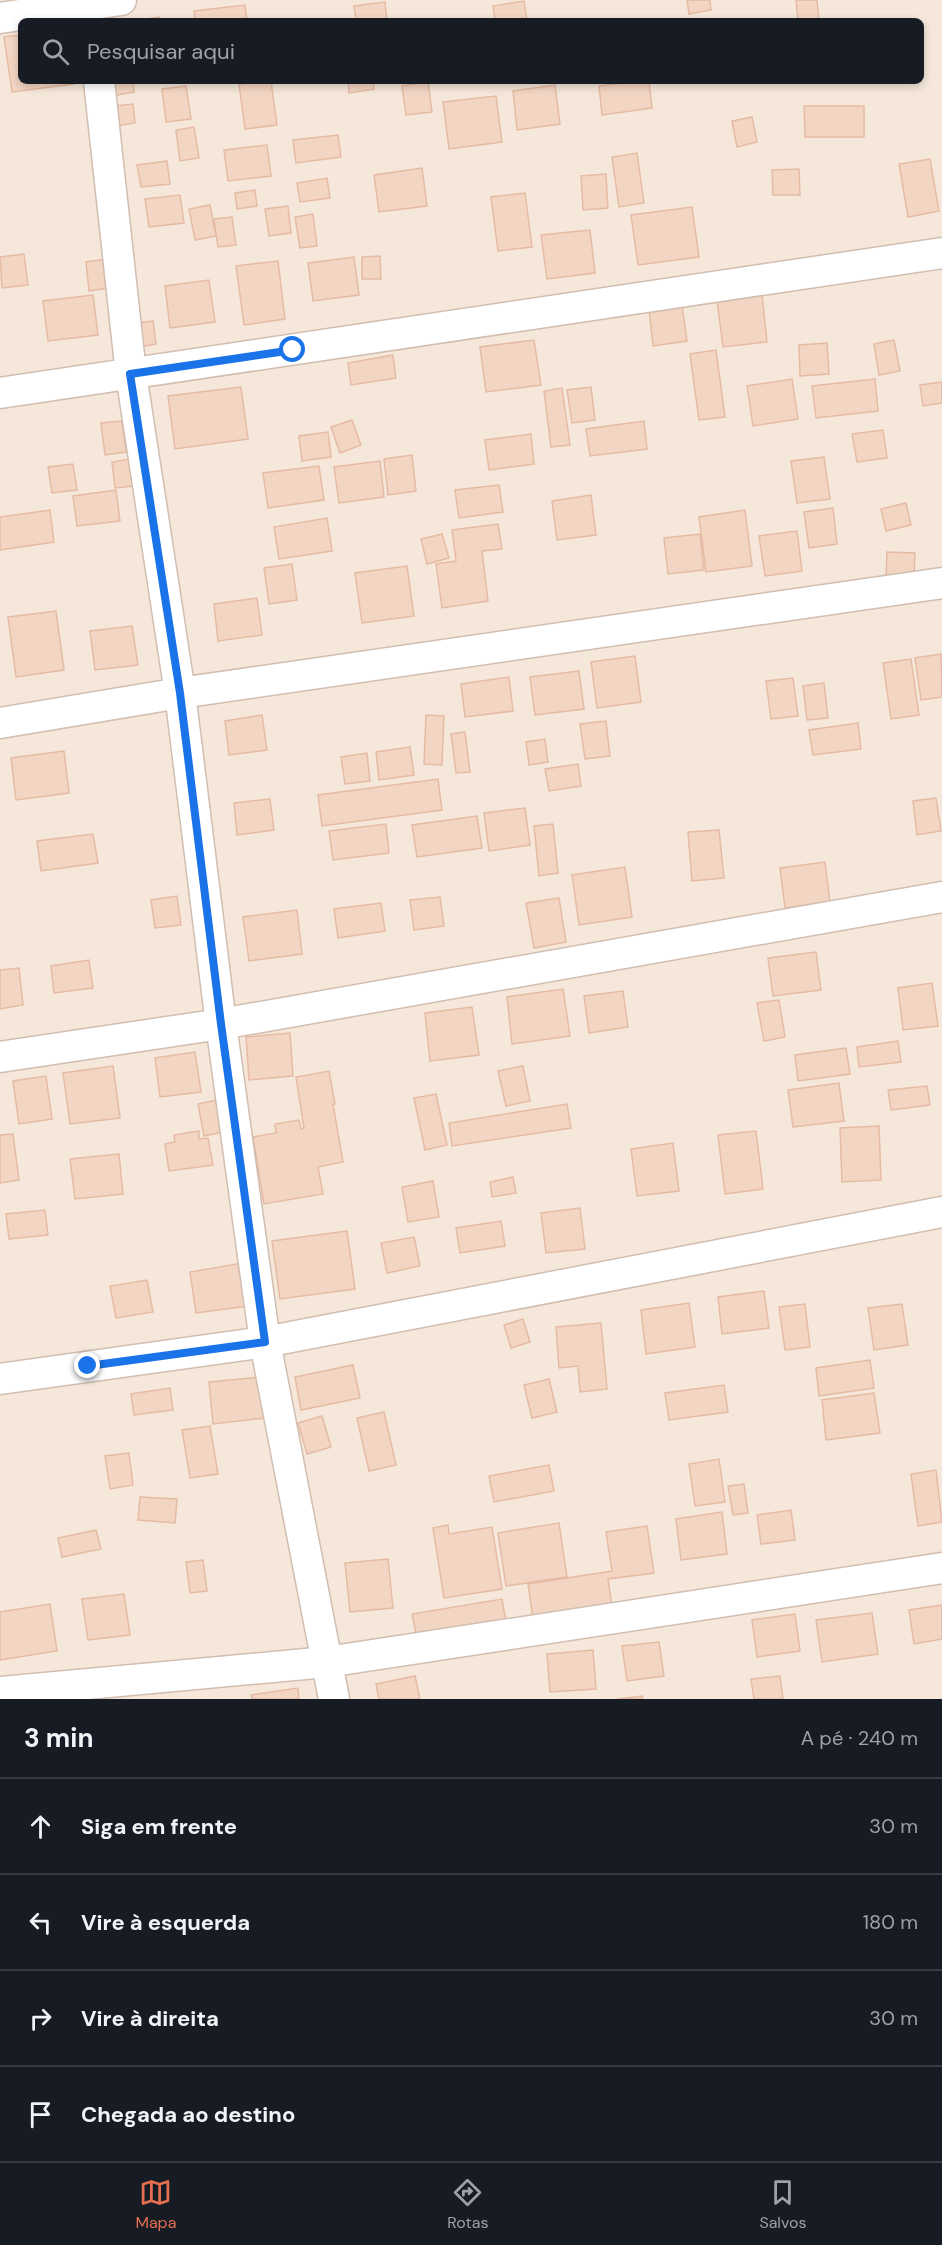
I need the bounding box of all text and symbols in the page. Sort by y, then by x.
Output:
search box [18,18,924,84]
icon: search [39,35,72,68]
text: Pesquisar aqui [87,37,235,66]
route start [279,336,305,362]
route end [74,1352,100,1378]
text: 3 min [24,1721,93,1755]
text: A pé · 240 m [801,1725,918,1751]
icon: ahead [24,1810,57,1843]
text: Siga em frente [81,1812,237,1841]
text: 30 m [869,1813,918,1839]
icon: left [24,1906,57,1939]
text: Vire à esquerda [81,1908,250,1937]
text: 180 m [863,1909,918,1935]
icon: right [24,2002,57,2035]
text: Vire à direita [81,2004,219,2033]
text: 30 m [869,2005,918,2031]
icon: arrive [24,2098,57,2131]
text: Chegada ao destino [81,2100,295,2129]
tab: Mapa [135,2176,176,2233]
tab: Rotas [447,2176,488,2233]
tab: Salvos [759,2176,807,2233]

